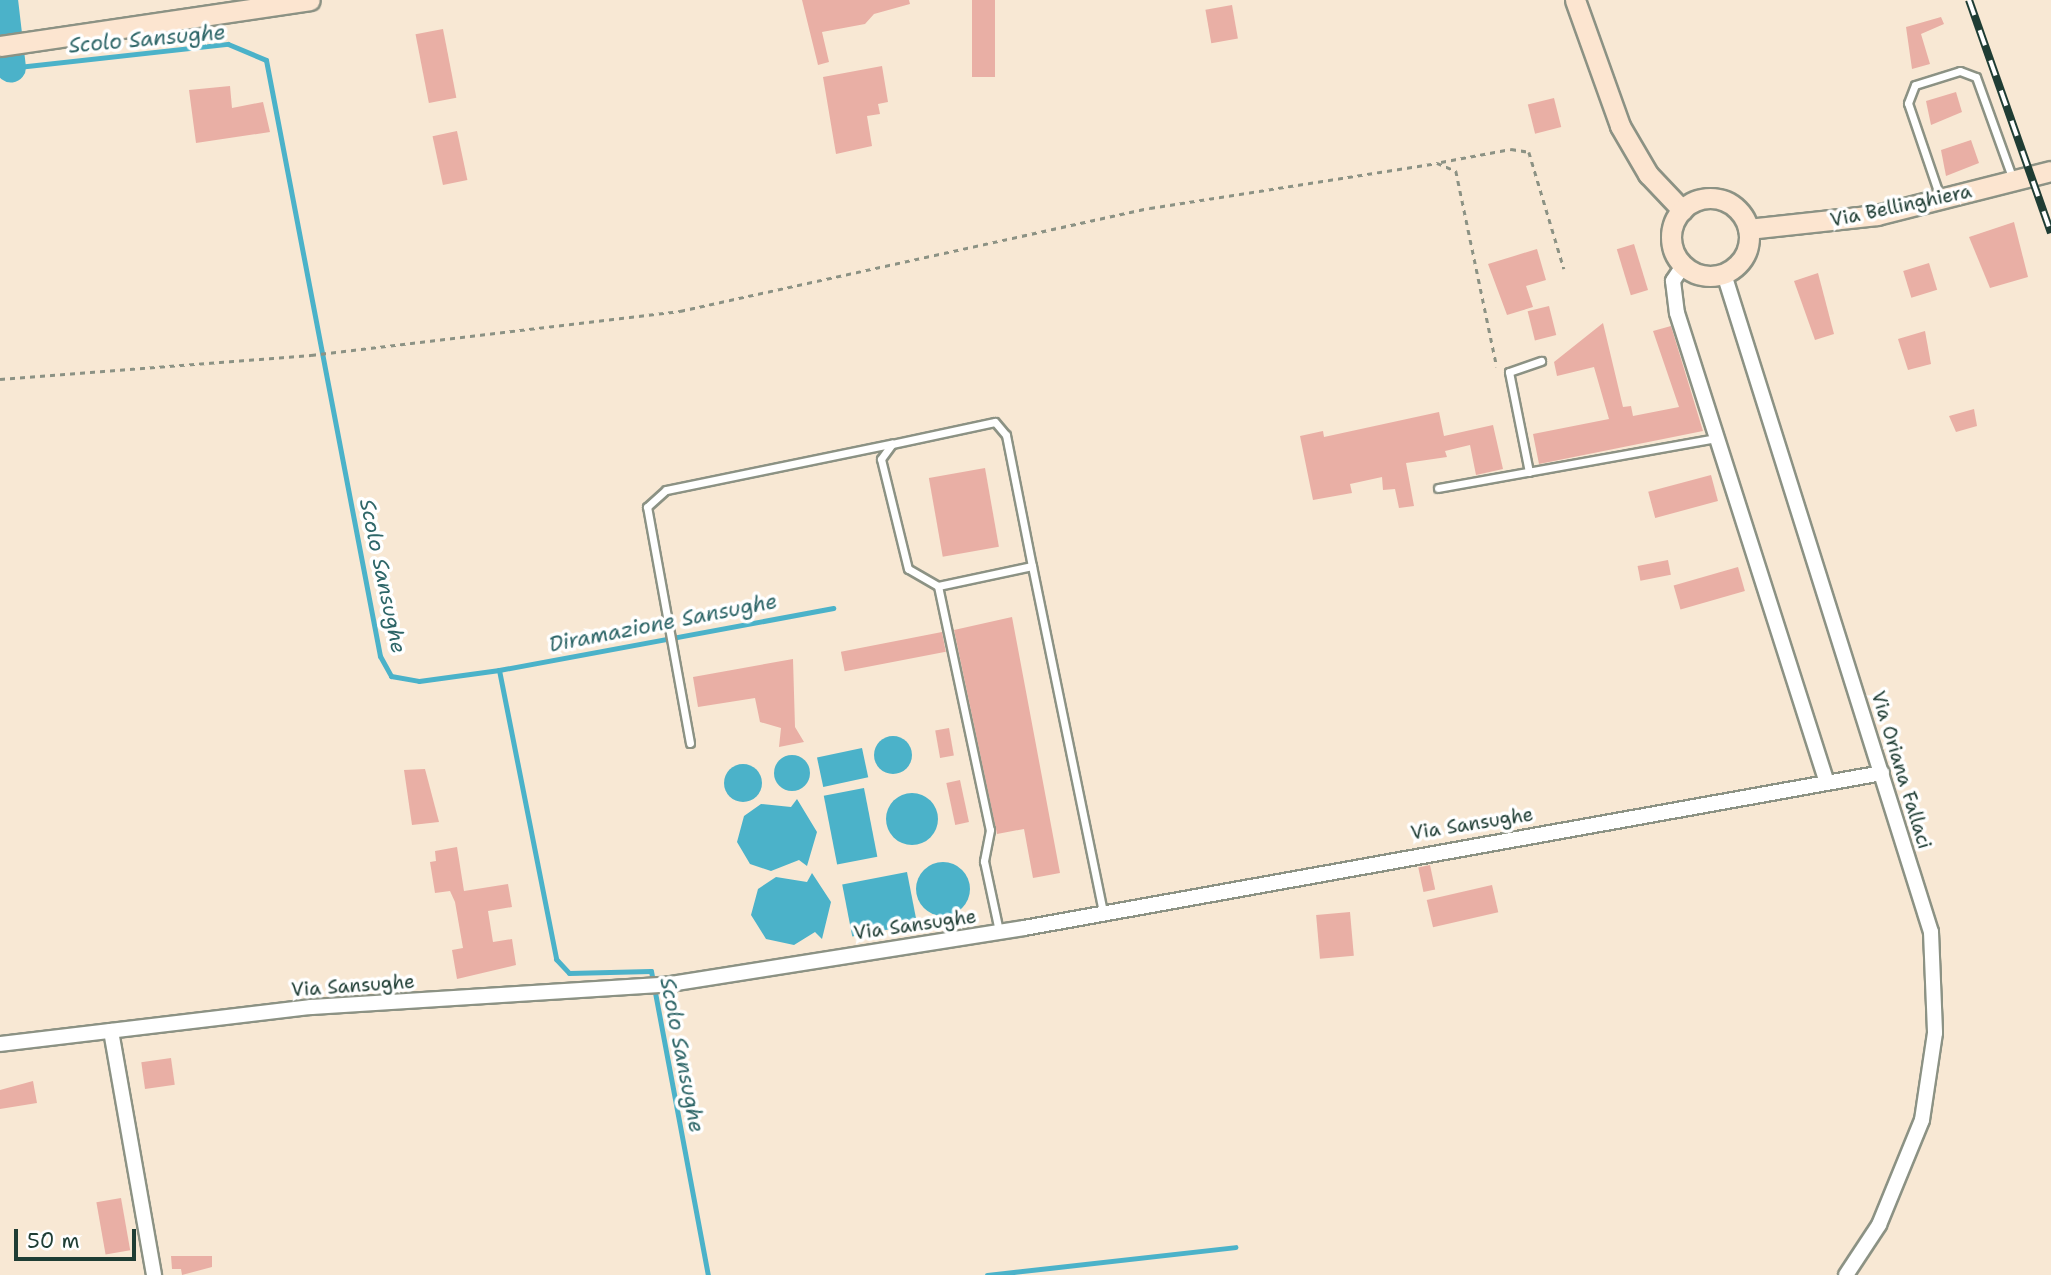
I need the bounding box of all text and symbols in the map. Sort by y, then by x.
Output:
water label: Scolo Sansughe [68,20,226,58]
street label: Via Bellinghiera [1828,180,1974,232]
water label: Scolo Sansughe [354,496,412,656]
water label: Diramazione Sansughe [547,589,779,657]
street label: Via Oriana Fallaci [1866,688,1936,852]
street label: Via Sansughe [1409,803,1535,845]
street label: Via Sansughe [852,905,978,945]
street label: Via Sansughe [290,970,416,1002]
water label: Scolo Sansughe [655,975,709,1135]
scale bar [18,1216,140,1260]
text: 50 m [27,1227,80,1255]

